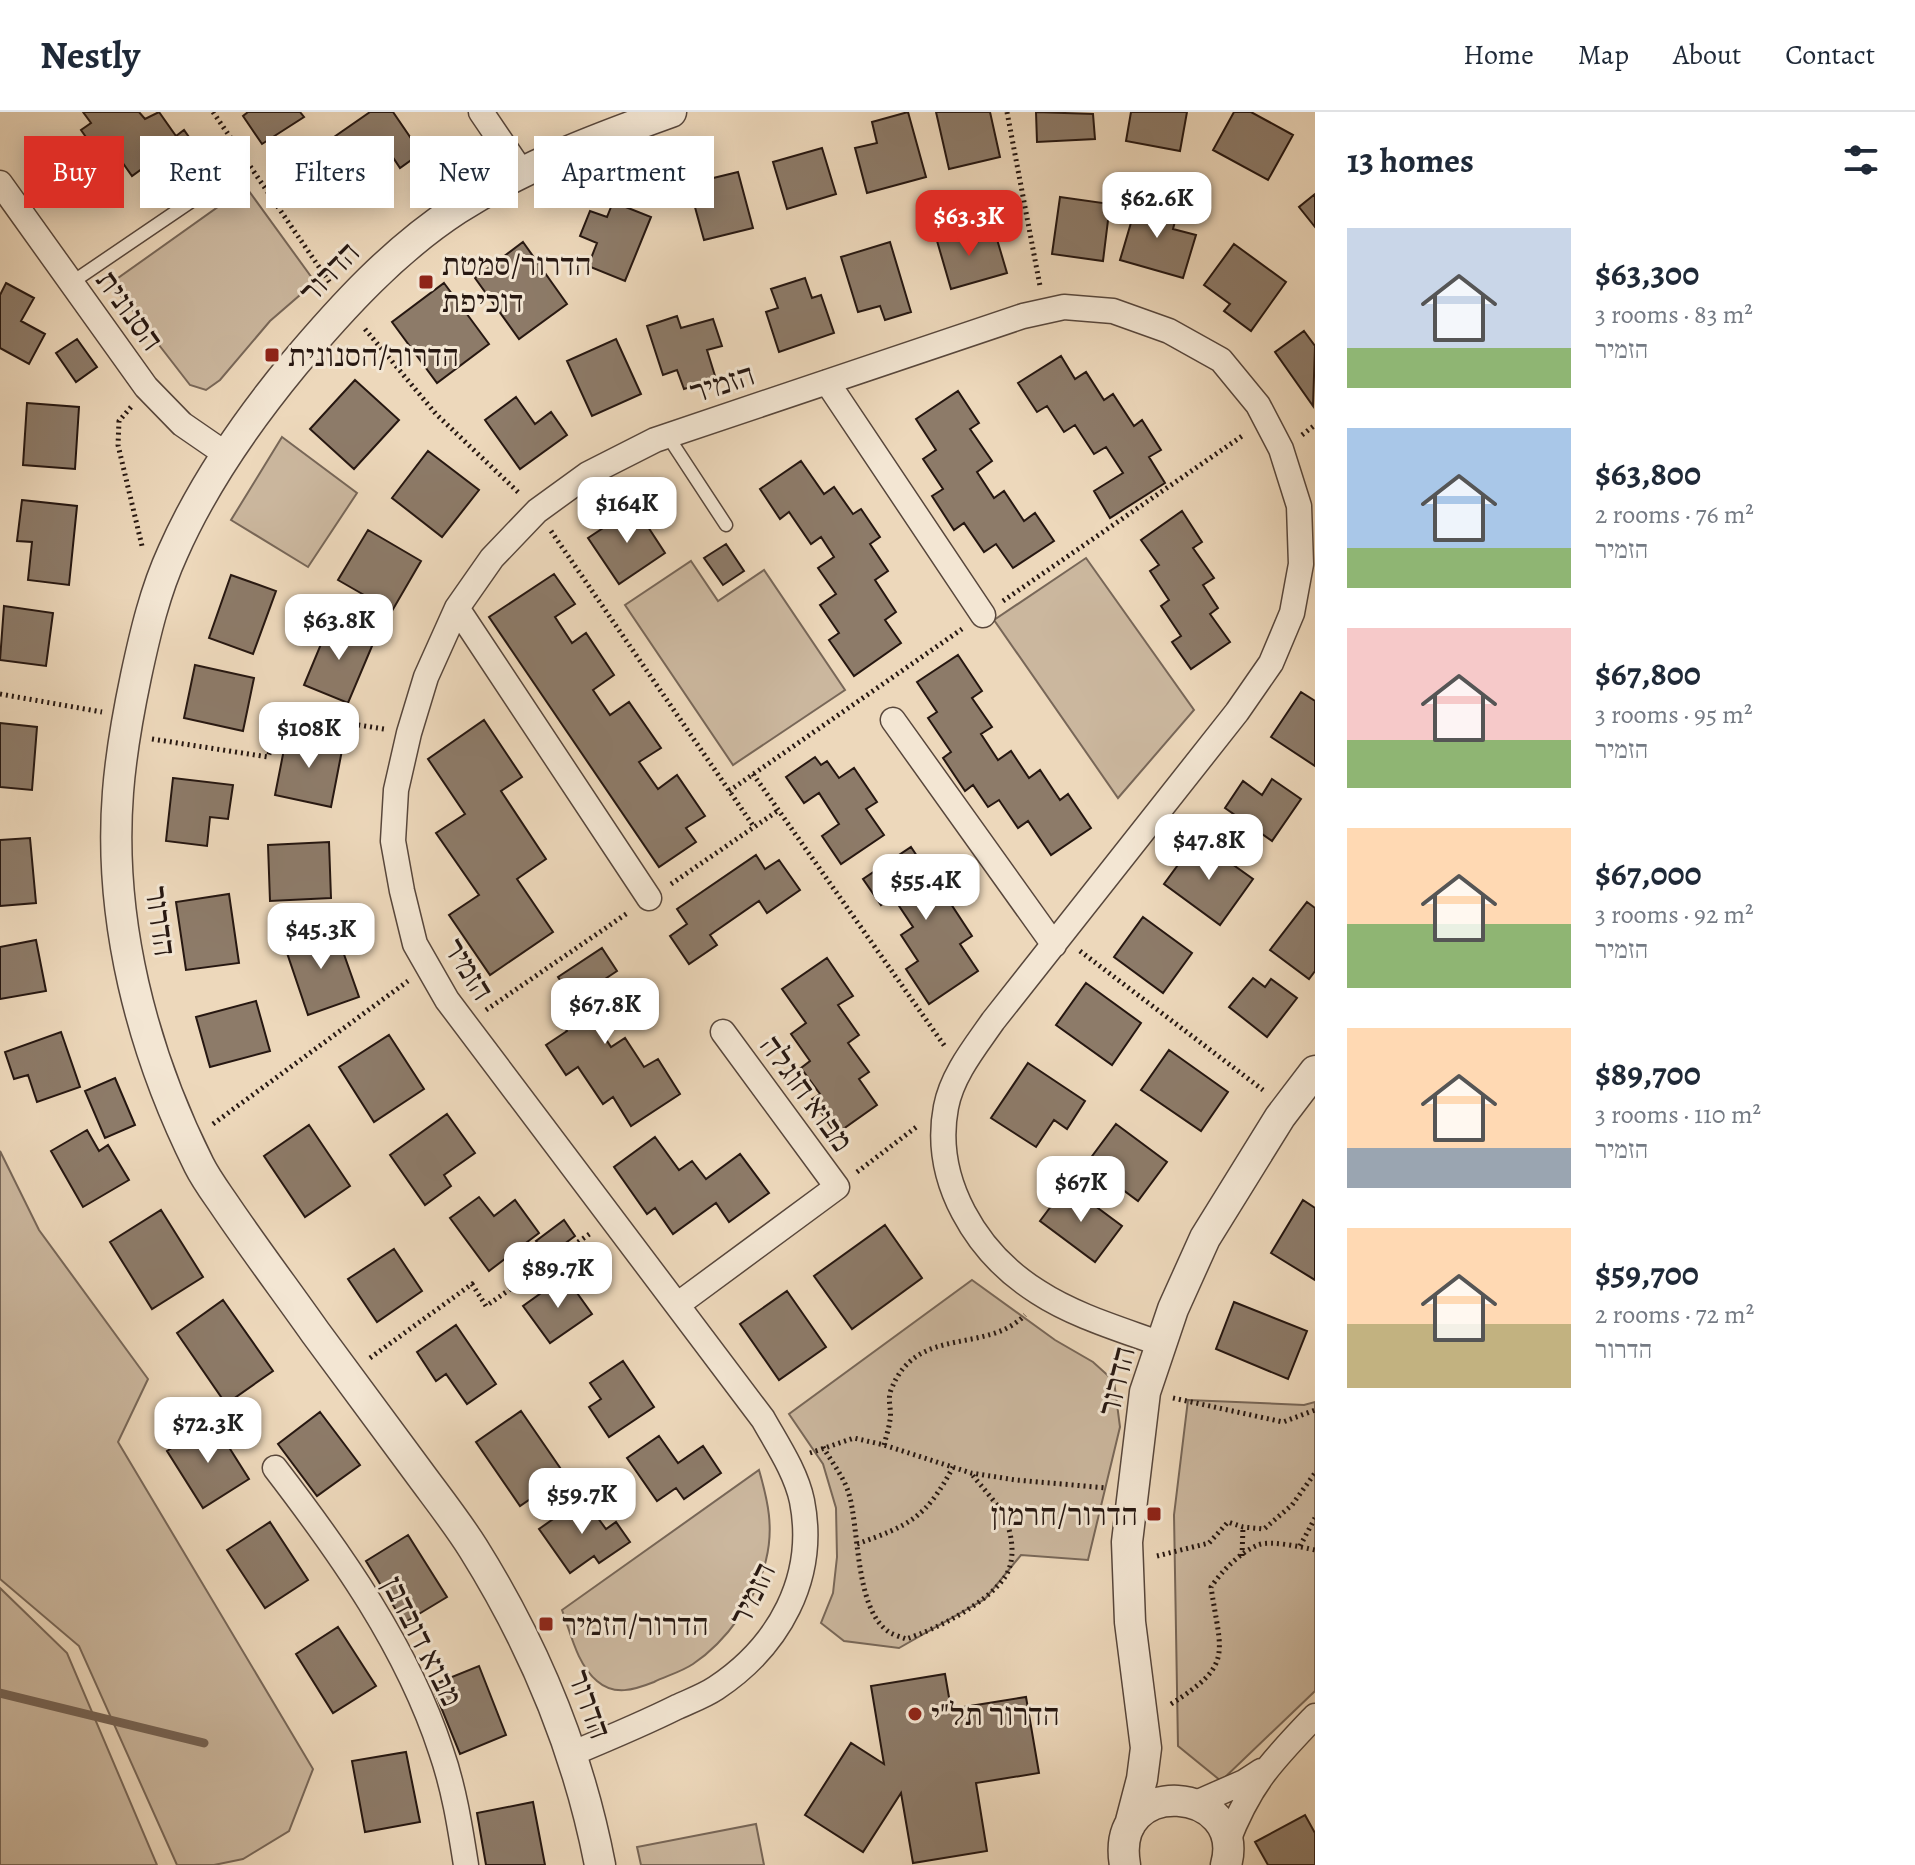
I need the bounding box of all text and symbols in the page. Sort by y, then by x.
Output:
text: Nestly [40,29,140,81]
text: Home [1463,36,1534,74]
text: Map [1578,36,1629,74]
text: About [1673,36,1741,74]
text: Contact [1785,36,1875,74]
chip: Buy [24,136,124,208]
chip: Rent [140,136,250,208]
chip: Filters [266,136,394,208]
chip: New [410,136,518,208]
chip: Apartment [534,136,714,208]
text: 13 homes [1347,137,1474,184]
icon: filters [1839,138,1883,182]
pin: $62.6K [1092,172,1222,240]
text: $62.6K [1120,180,1194,215]
pin: $63.3K [904,190,1034,258]
text: $63.3K [934,198,1004,233]
street label: הדרור [289,231,369,313]
place label: הדרור/סמטת דוכיפת [442,242,592,323]
text: $63,300 [1595,250,1699,297]
icon: home [1411,260,1507,356]
street label: הסנונית [86,261,174,359]
marker: הדרור/סמטת דוכיפת [417,273,435,291]
text: 3 rooms · 83 m² [1595,297,1753,332]
text: הזמיר [1595,332,1648,367]
place label: הדרור/הסנונית [288,333,459,377]
marker: הדרור/הסנונית [263,346,281,364]
street label: הזמיר [684,352,760,414]
text: $63,800 [1595,450,1701,497]
icon: home [1411,460,1507,556]
pin: $164K [571,477,683,545]
text: $164K [596,485,658,520]
text: 2 rooms · 76 m² [1595,497,1754,532]
text: הזמיר [1595,532,1648,567]
pin: $63.8K [274,594,404,662]
text: $63.8K [303,602,375,637]
text: $67,800 [1595,650,1701,697]
icon: home [1411,660,1507,756]
text: 3 rooms · 95 m² [1595,697,1752,732]
pin: $108K [253,702,365,770]
text: $108K [277,710,341,745]
text: הזמיר [1595,732,1648,767]
pin: $47.8K [1144,814,1274,882]
text: $47.8K [1173,822,1245,857]
text: $67,000 [1595,850,1702,897]
pin: $55.4K [861,854,991,922]
icon: home [1411,860,1507,956]
text: $55.4K [891,862,961,897]
street label: הדרור [134,883,188,959]
text: 3 rooms · 92 m² [1595,897,1754,932]
pin: $45.3K [256,903,386,971]
text: $45.3K [286,911,356,946]
street label: הזמיר [433,930,505,1008]
text: הזמיר [1595,932,1648,967]
pin: $67.8K [540,978,670,1046]
text: $67.8K [569,986,641,1021]
street label: מבוא חוגלה [750,1026,864,1160]
text: $89,700 [1595,1050,1701,1097]
icon: home [1411,1060,1507,1156]
text: 3 rooms · 110 m² [1595,1097,1761,1132]
text: הזמיר [1595,1132,1648,1167]
pin: $67K [1034,1156,1128,1224]
text: $67K [1055,1164,1107,1199]
pin: $89.7K [493,1242,623,1310]
text: $89.7K [522,1250,594,1285]
text: $59,700 [1595,1250,1699,1297]
icon: home [1411,1260,1507,1356]
text: 2 rooms · 72 m² [1595,1297,1754,1332]
text: הדרור [1595,1332,1652,1367]
street label: הדרור [1086,1341,1146,1421]
pin: $72.3K [143,1397,273,1465]
text: $72.3K [172,1405,244,1440]
pin: $59.7K [517,1468,647,1536]
text: $59.7K [547,1476,617,1511]
place label: הדרור/חרמון [991,1492,1138,1536]
marker: הדרור/חרמון [1145,1505,1163,1523]
street label: הזמיר [718,1555,786,1633]
street label: מבוא דובדבן [371,1568,475,1714]
place label: הדרור/הזמיר [562,1602,709,1646]
marker: הדרור/הזמיר [537,1615,555,1633]
street label: הדרור [557,1663,623,1745]
place label: הדרור תל"י [931,1692,1060,1736]
marker: הדרור תל"י [906,1705,924,1723]

